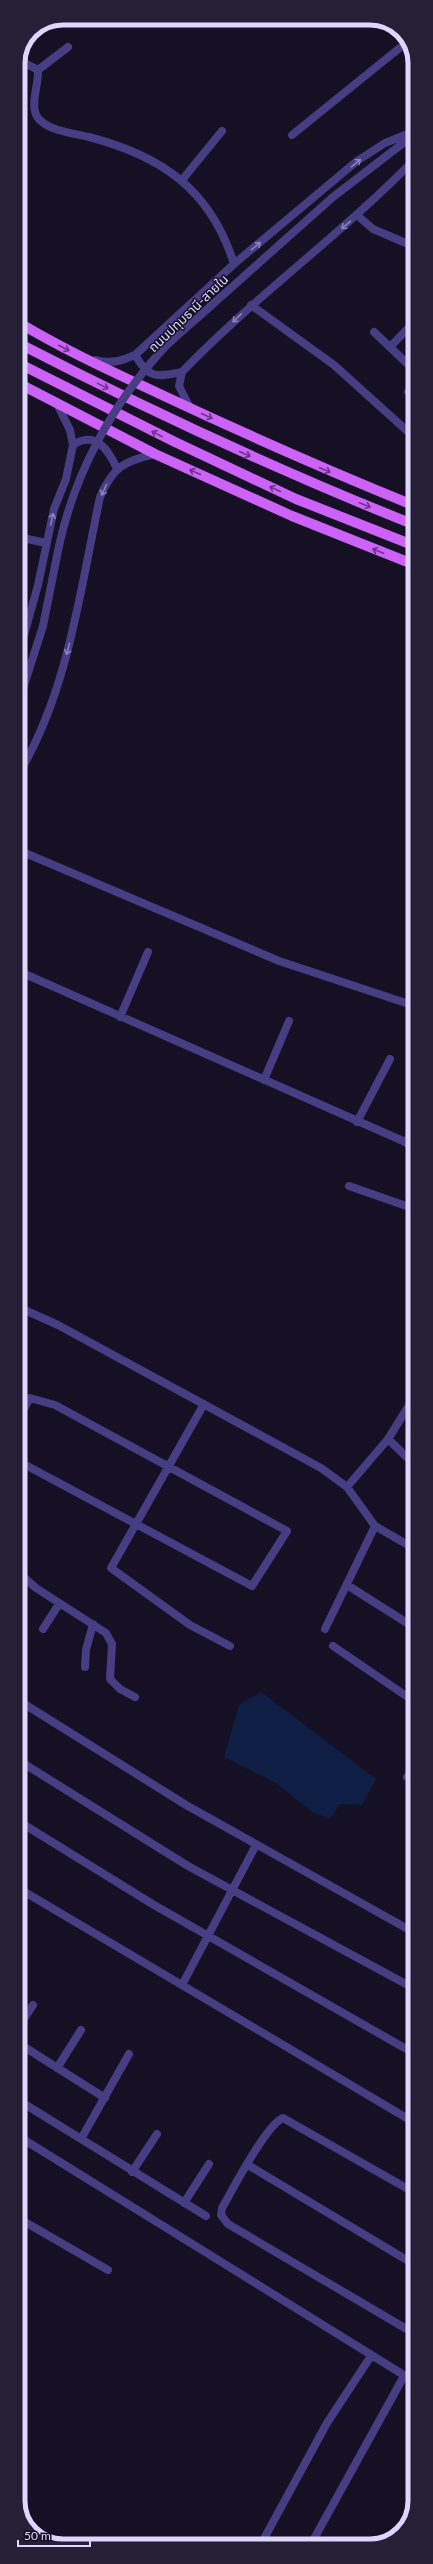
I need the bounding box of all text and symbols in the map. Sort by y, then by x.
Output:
one-way arrow [350,158,361,167]
one-way arrow [341,220,352,229]
one-way arrow [251,242,262,251]
street label: ถนนปทุมธานี-สายใน [145,271,231,355]
one-way arrow [232,313,242,323]
one-way arrow [58,345,70,352]
one-way arrow [96,383,108,390]
one-way arrow [201,413,213,420]
one-way arrow [152,430,164,437]
one-way arrow [239,451,251,458]
one-way arrow [319,467,331,474]
one-way arrow [189,468,201,475]
one-way arrow [99,484,107,496]
one-way arrow [269,485,281,492]
one-way arrow [358,502,370,510]
one-way arrow [48,513,56,526]
one-way arrow [373,546,385,554]
one-way arrow [64,642,71,655]
scale bar [18,2522,90,2548]
text: 50 m [24,2528,51,2543]

